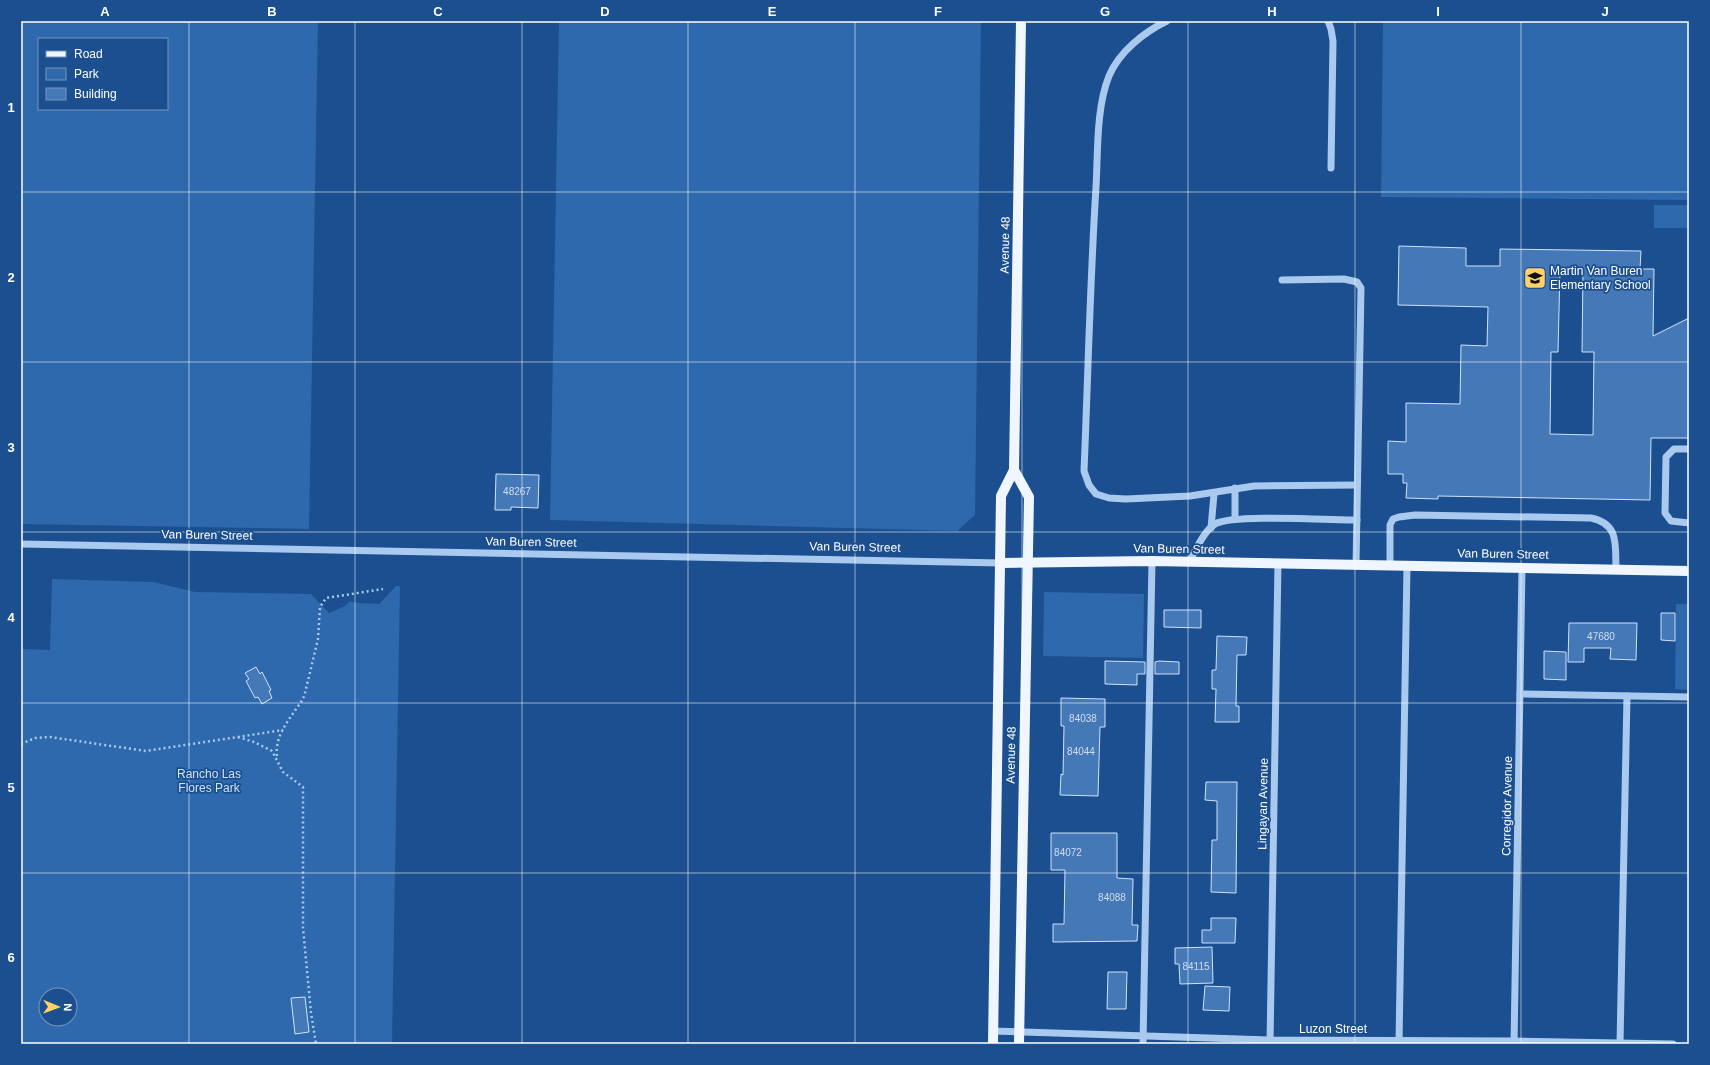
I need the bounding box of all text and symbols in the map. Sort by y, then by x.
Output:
text: A [100,4,110,19]
text: B [267,4,277,19]
text: C [433,4,443,19]
text: D [600,4,610,19]
text: E [768,4,777,19]
text: F [934,4,942,19]
text: G [1100,4,1110,19]
text: H [1267,4,1277,19]
text: I [1436,4,1440,19]
text: J [1601,4,1609,19]
legend [38,38,168,110]
text: Road [74,47,103,61]
text: Park [74,67,100,81]
text: Building [74,87,117,101]
text: 1 [7,100,15,115]
street label: Avenue 48 [998,216,1013,274]
place label: Martin Van Buren Elementary School [1550,264,1651,292]
school or university icon: Martin Van Buren Elementary School [1522,265,1548,291]
text: 2 [7,270,15,285]
text: 3 [7,440,15,455]
house number: 48267 [503,486,531,497]
street label: Van Buren Street [161,527,253,543]
street label: Van Buren Street [485,534,577,550]
street label: Van Buren Street [809,539,901,555]
street label: Van Buren Street [1133,541,1225,557]
street label: Van Buren Street [1457,546,1549,562]
text: 4 [7,610,15,625]
house number: 47680 [1587,631,1615,642]
house number: 84038 [1069,713,1097,724]
street label: Avenue 48 [1004,726,1019,784]
house number: 84044 [1067,746,1095,757]
street label: Corregidor Avenue [1499,756,1515,856]
street label: Lingayan Avenue [1255,758,1271,850]
park label: Rancho Las Flores Park [177,767,241,795]
text: 5 [7,780,15,795]
house number: 84072 [1054,847,1082,858]
house number: 84088 [1098,892,1126,903]
text: 6 [7,950,15,965]
house number: 84115 [1182,961,1210,972]
north arrow [38,987,78,1027]
text: N [62,1003,74,1011]
street label: Luzon Street [1299,1022,1368,1036]

